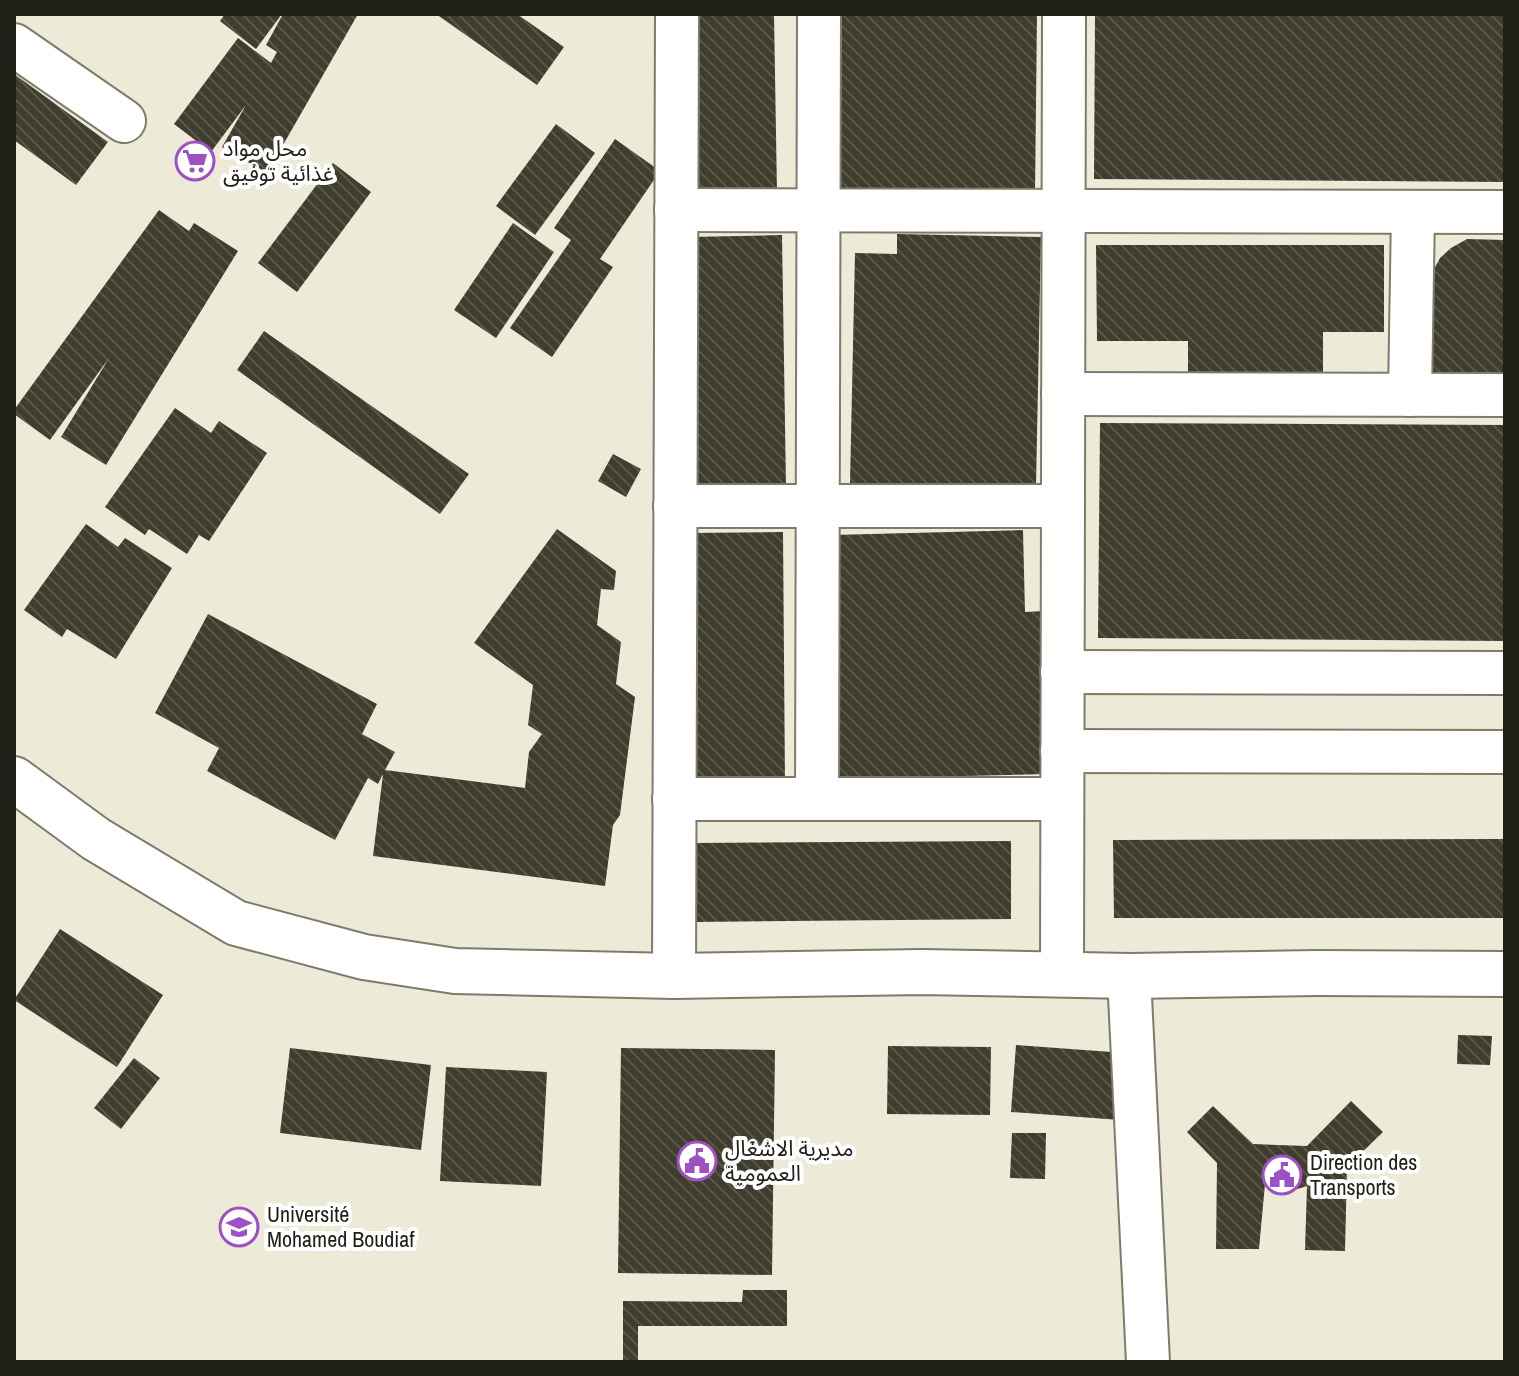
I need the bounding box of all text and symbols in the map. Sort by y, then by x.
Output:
place label: محل مواد غذائية توفيق [223,133,334,188]
supermarket icon: محل مواد غذائية توفيق [174,140,216,182]
place label: مديرية الاشغال العمومية [725,1133,854,1188]
public building icon: مديرية الاشغال العمومية [676,1140,718,1182]
place label: Direction des Transports [1310,1147,1417,1202]
public building icon: Direction des Transports [1261,1154,1303,1196]
place label: Université Mohamed Boudiaf [267,1199,415,1254]
school or university icon: Université Mohamed Boudiaf [218,1206,260,1248]

